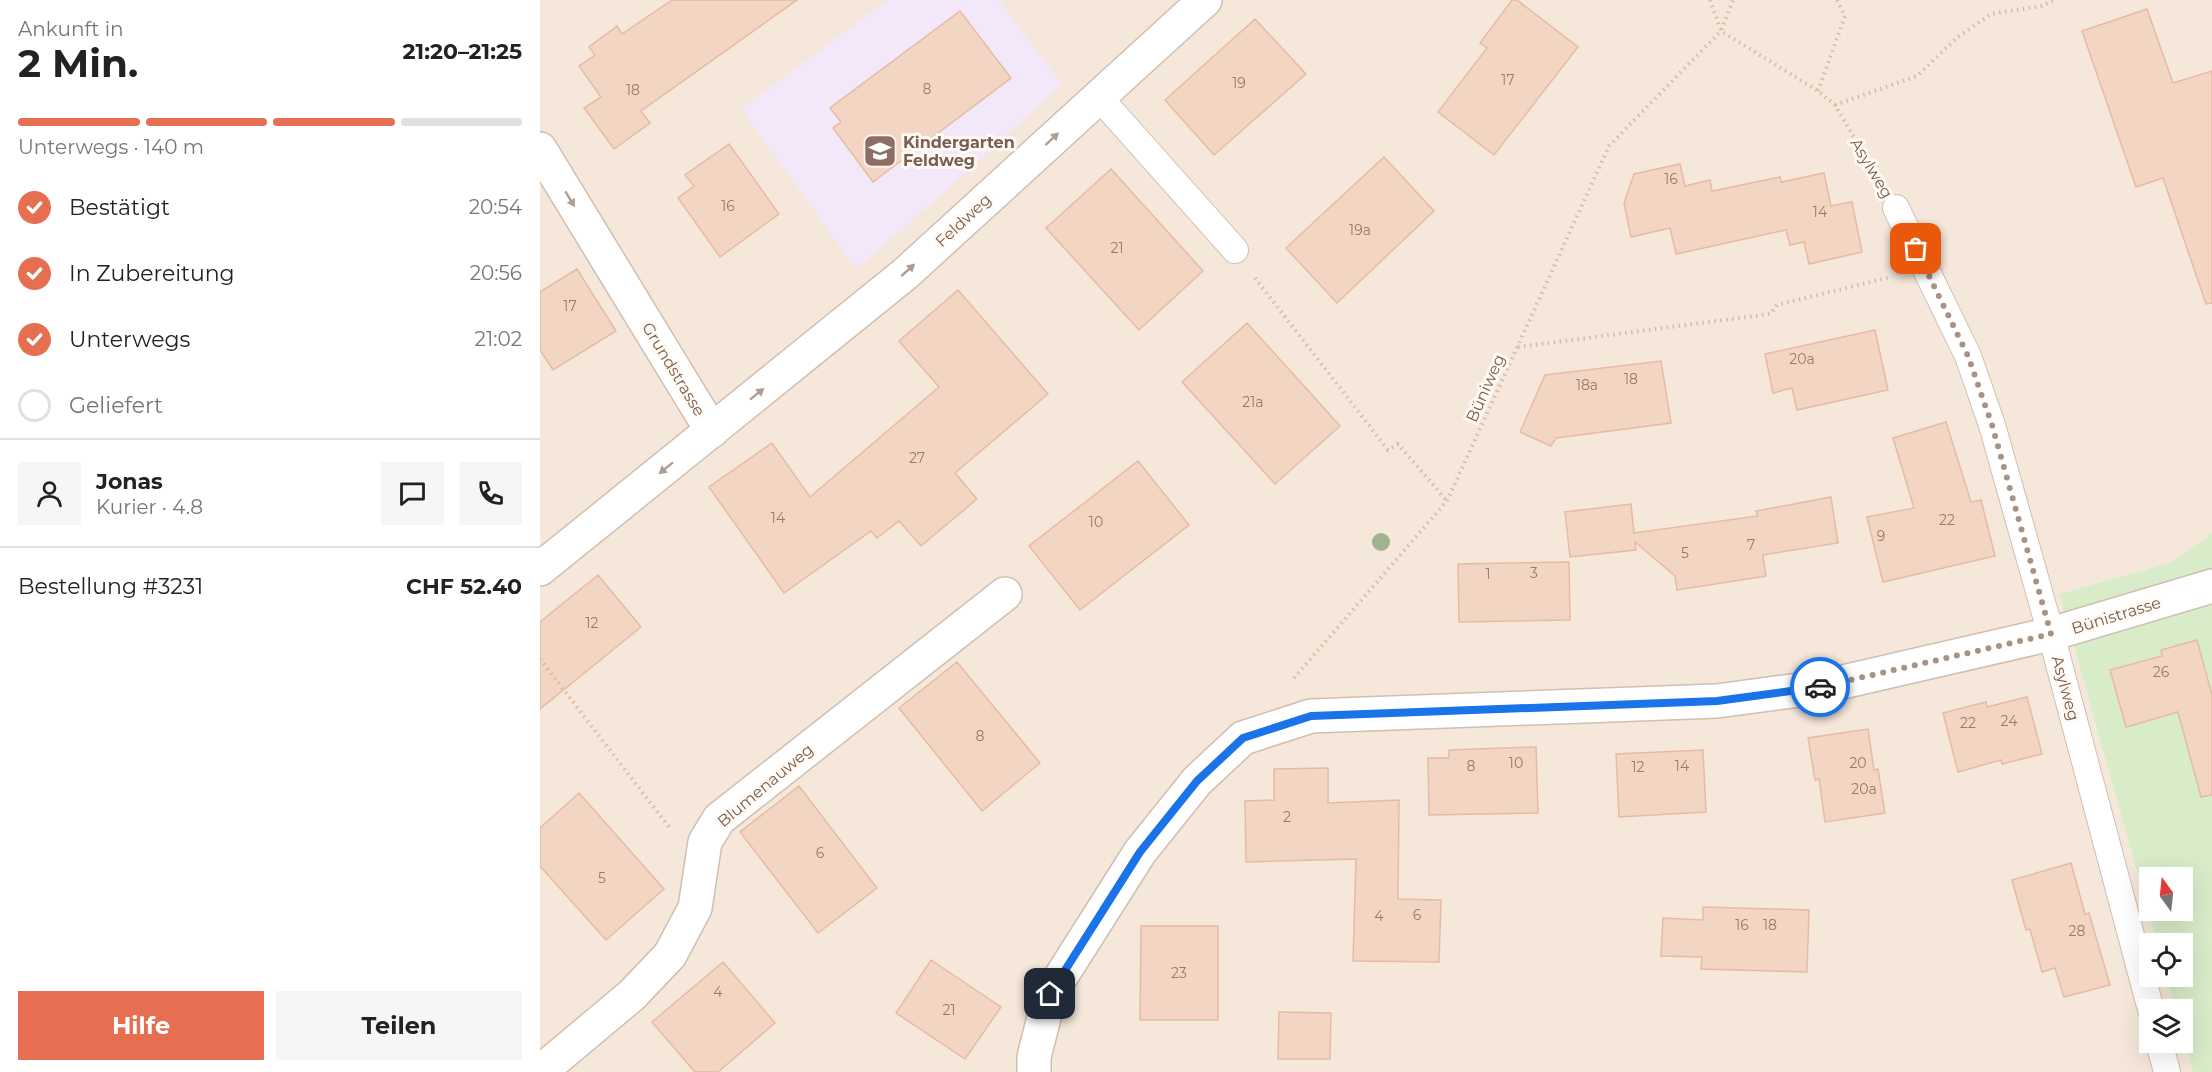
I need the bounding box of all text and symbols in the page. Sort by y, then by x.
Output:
text: Ankunft in [18,17,124,41]
text: 21:20–21:25 [403,38,522,65]
text: 2 Min. [18,39,138,87]
house number: 17 [1501,71,1515,89]
house number: 19 [1232,74,1246,92]
house number: 8 [923,80,932,98]
house number: 18 [626,81,640,99]
school or university icon: Kindergarten Feldweg [862,133,898,169]
place label: Kindergarten Feldweg [903,133,1015,170]
one-way arrow [1044,133,1059,146]
text: Unterwegs · 140 m [18,135,204,159]
street label: Asylweg [1846,135,1897,202]
house number: 16 [1664,170,1678,188]
street label: Feldweg [932,190,995,251]
icon: check [18,191,51,224]
one-way arrow [565,191,576,207]
text: Bestätigt [69,194,170,221]
text: 20:54 [469,195,522,219]
house number: 16 [721,197,735,215]
house number: 14 [1813,203,1828,221]
house number: 19a [1349,221,1371,239]
pin [1890,223,1941,274]
icon: bag [1899,232,1932,265]
house number: 21 [1110,239,1124,257]
icon: check [18,257,51,290]
text: In Zubereitung [69,260,235,287]
text: 20:56 [470,261,522,285]
one-way arrow [900,264,915,277]
house number: 17 [563,297,577,315]
street label: Grundstrasse [638,319,709,420]
icon: check [18,323,51,356]
text: Unterwegs [69,326,190,353]
text: 21:02 [475,327,522,351]
house number: 20a [1789,350,1815,368]
street label: Büniweg [1462,351,1509,425]
house number: 18 [1624,370,1638,388]
house number: 18a [1576,376,1598,394]
one-way arrow [749,388,764,401]
text: Geliefert [69,392,163,419]
house number: 21a [1242,393,1264,411]
house number: 27 [909,449,925,467]
one-way arrow [659,461,674,473]
button: person [18,462,81,525]
button: chat [381,462,444,525]
button: phone [459,462,522,525]
text: Jonas [96,468,163,495]
text: Kurier · 4.8 [96,495,203,519]
house number: 14 [771,509,786,527]
house number: 22 [1939,511,1955,529]
house number: 10 [1089,513,1103,531]
house number: 9 [1877,527,1885,545]
house number: 7 [1747,536,1755,554]
house number: 5 [1681,544,1689,562]
house number: 3 [1530,564,1538,582]
house number: 1 [1485,565,1491,583]
text: Bestellung #3231 [18,573,203,600]
text: CHF 52.40 [406,573,522,600]
street label: Bünistrasse [2069,593,2163,638]
house number: 12 [585,614,599,632]
street label: Asylweg [2048,653,2083,723]
courier [1790,657,1850,717]
house number: 26 [2153,663,2170,681]
icon: car [1804,671,1837,704]
house number: 24 [2001,712,2018,730]
house number: 22 [1960,714,1976,732]
house number: 8 [976,727,985,745]
street label: Blumenauweg [714,740,817,831]
house number: 10 [1509,754,1523,772]
house number: 20 [1849,754,1867,772]
house number: 8 [1467,757,1476,775]
house number: 14 [1675,757,1690,775]
house number: 12 [1631,758,1645,776]
house number: 20a [1851,780,1877,798]
house number: 2 [1283,808,1291,826]
house number: 6 [816,844,825,862]
north arrow [2139,867,2193,921]
map controls [2139,867,2193,1053]
house number: 5 [598,869,606,887]
house number: 6 [1413,906,1422,924]
house number: 4 [1374,907,1384,925]
house number: 16 [1735,916,1749,934]
house number: 18 [1763,916,1777,934]
house number: 28 [2069,922,2086,940]
button: locate [2139,933,2193,987]
house number: 23 [1171,964,1187,982]
pin [1024,968,1075,1019]
icon: home [1033,977,1066,1010]
house number: 4 [713,983,723,1001]
button: Hilfe [18,991,264,1060]
button: Teilen [276,991,522,1060]
button: layers [2139,999,2193,1053]
house number: 21 [942,1001,956,1019]

